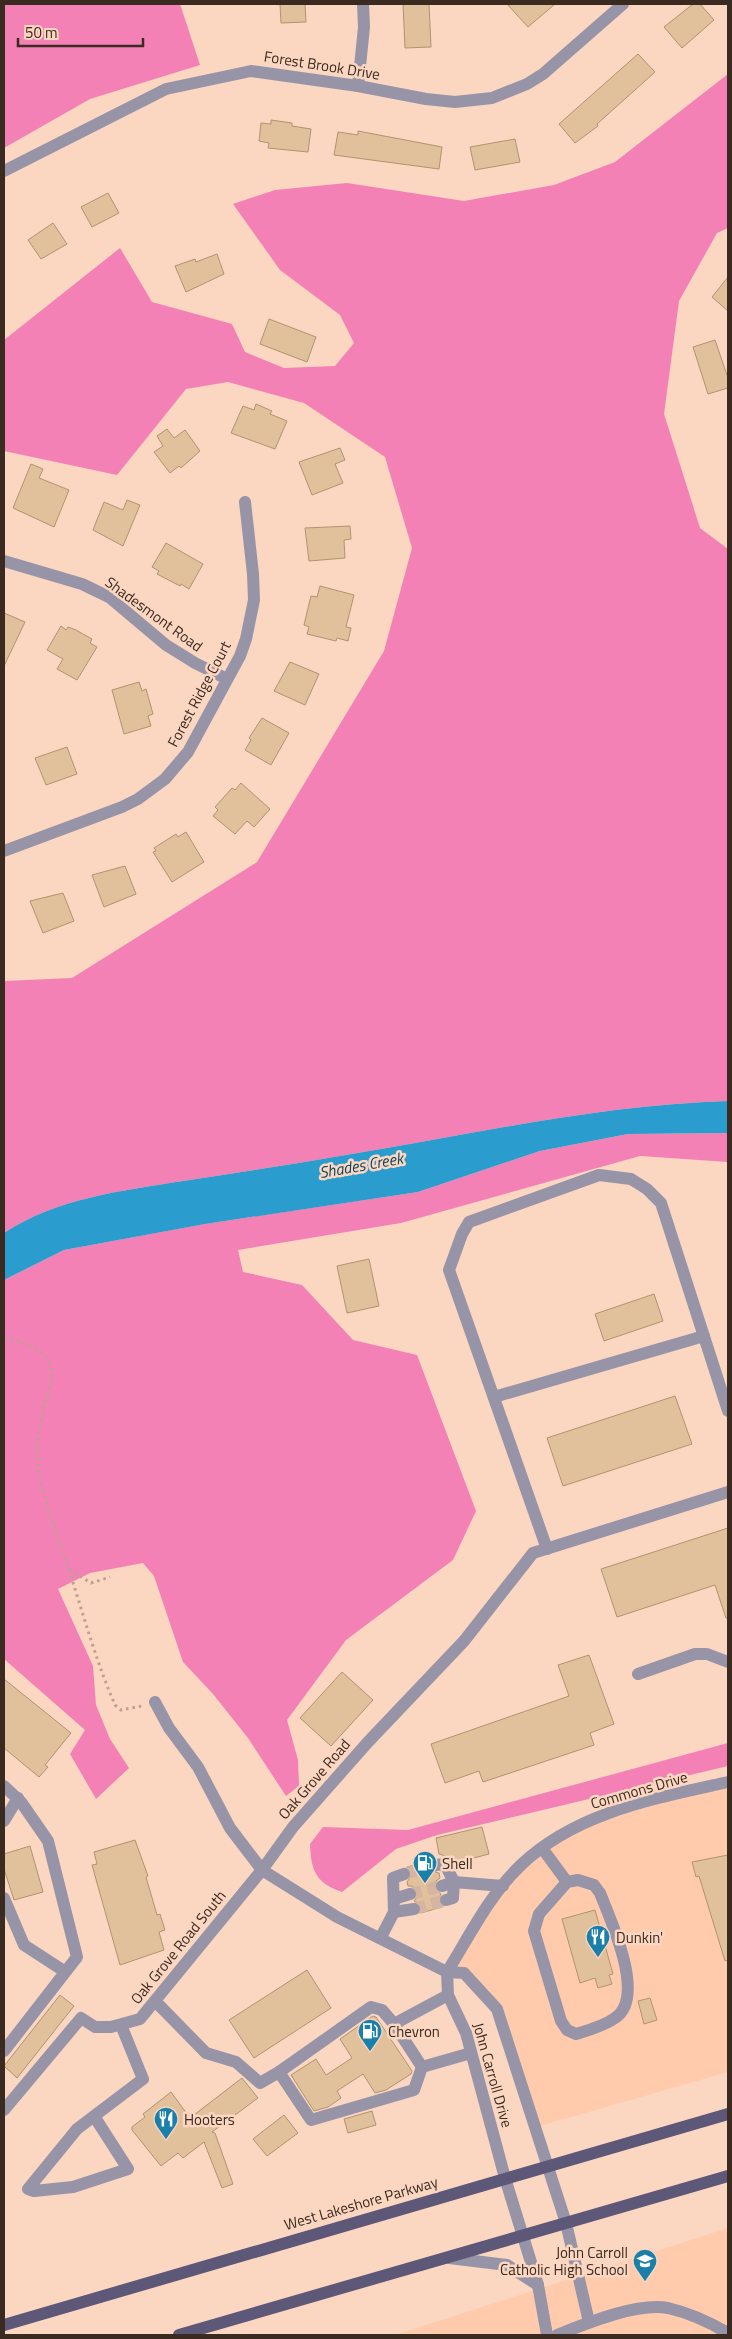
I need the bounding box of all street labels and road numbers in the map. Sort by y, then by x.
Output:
street label: Forest Brook Drive [262,44,382,86]
street label: Shadesmont Road [100,571,208,657]
street label: Forest Ridge Court [161,636,237,751]
street label: Oak Grove Road [272,1734,356,1824]
street label: Commons Drive [588,1765,690,1815]
street label: Oak Grove Road South [125,1885,231,2009]
street label: John Carroll Drive [467,2020,519,2130]
street label: West Lakeshore Parkway [281,2170,441,2236]

